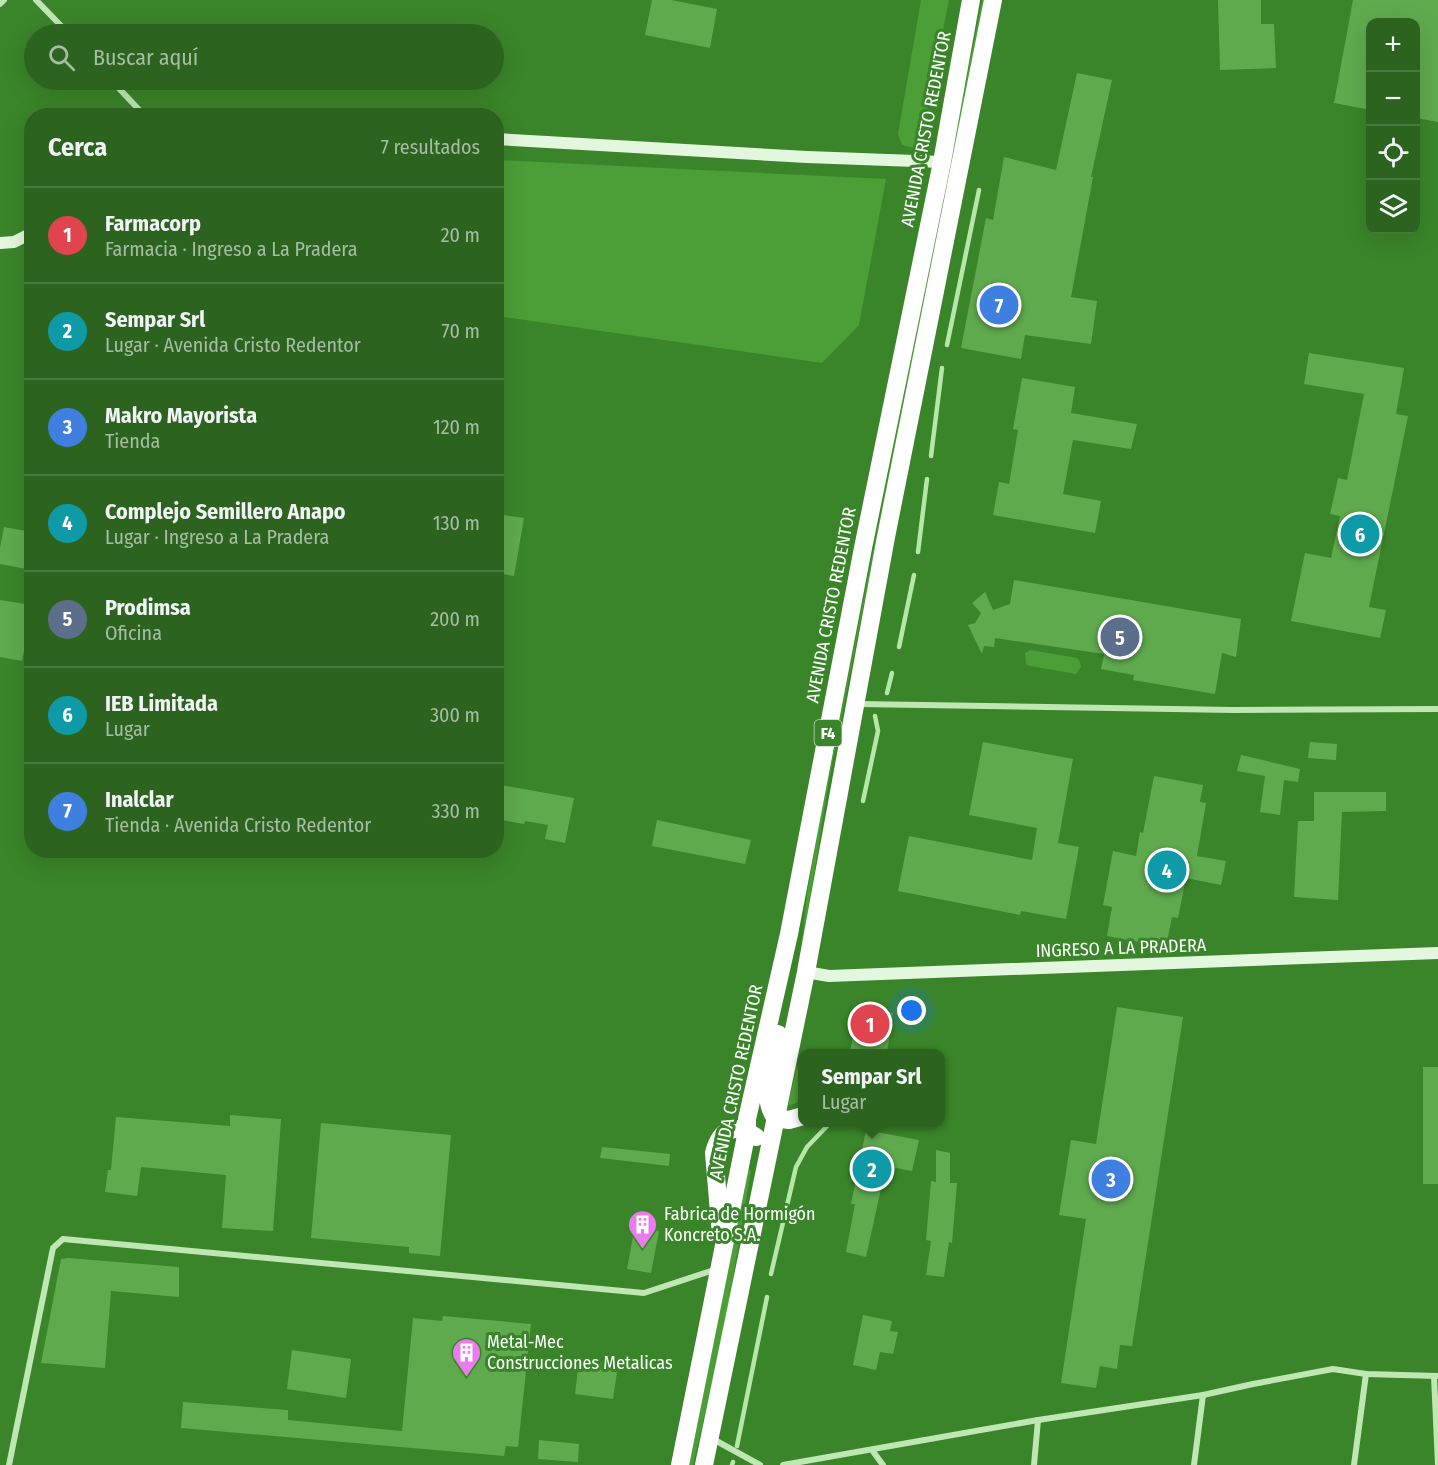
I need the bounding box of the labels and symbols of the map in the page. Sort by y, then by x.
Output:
street label: AVENIDA CRISTO REDENTOR [896,29,956,229]
pin: 7 [980,282,1018,328]
street label: AVENIDA CRISTO REDENTOR [801,505,861,705]
pin: 6 [1340,512,1380,556]
pin: 5 [1100,614,1140,660]
road number: F4 [814,720,842,746]
pin: 4 [1148,848,1186,892]
street label: INGRESO A LA PRADERA [1035,934,1207,962]
street label: AVENIDA CRISTO REDENTOR [705,982,767,1182]
your location [897,996,926,1025]
pin: 1 [850,1002,890,1046]
pin: 2 [852,1146,892,1192]
pin: 3 [1092,1156,1130,1202]
place label: Fabrica de Hormigón Koncreto S.A. [664,1203,816,1246]
building icon: Fabrica de Hormigón Koncreto S.A. [627,1208,659,1250]
place label: Metal-Mec Construcciones Metalicas [487,1331,673,1374]
building icon: Metal-Mec Construcciones Metalicas [450,1336,482,1378]

